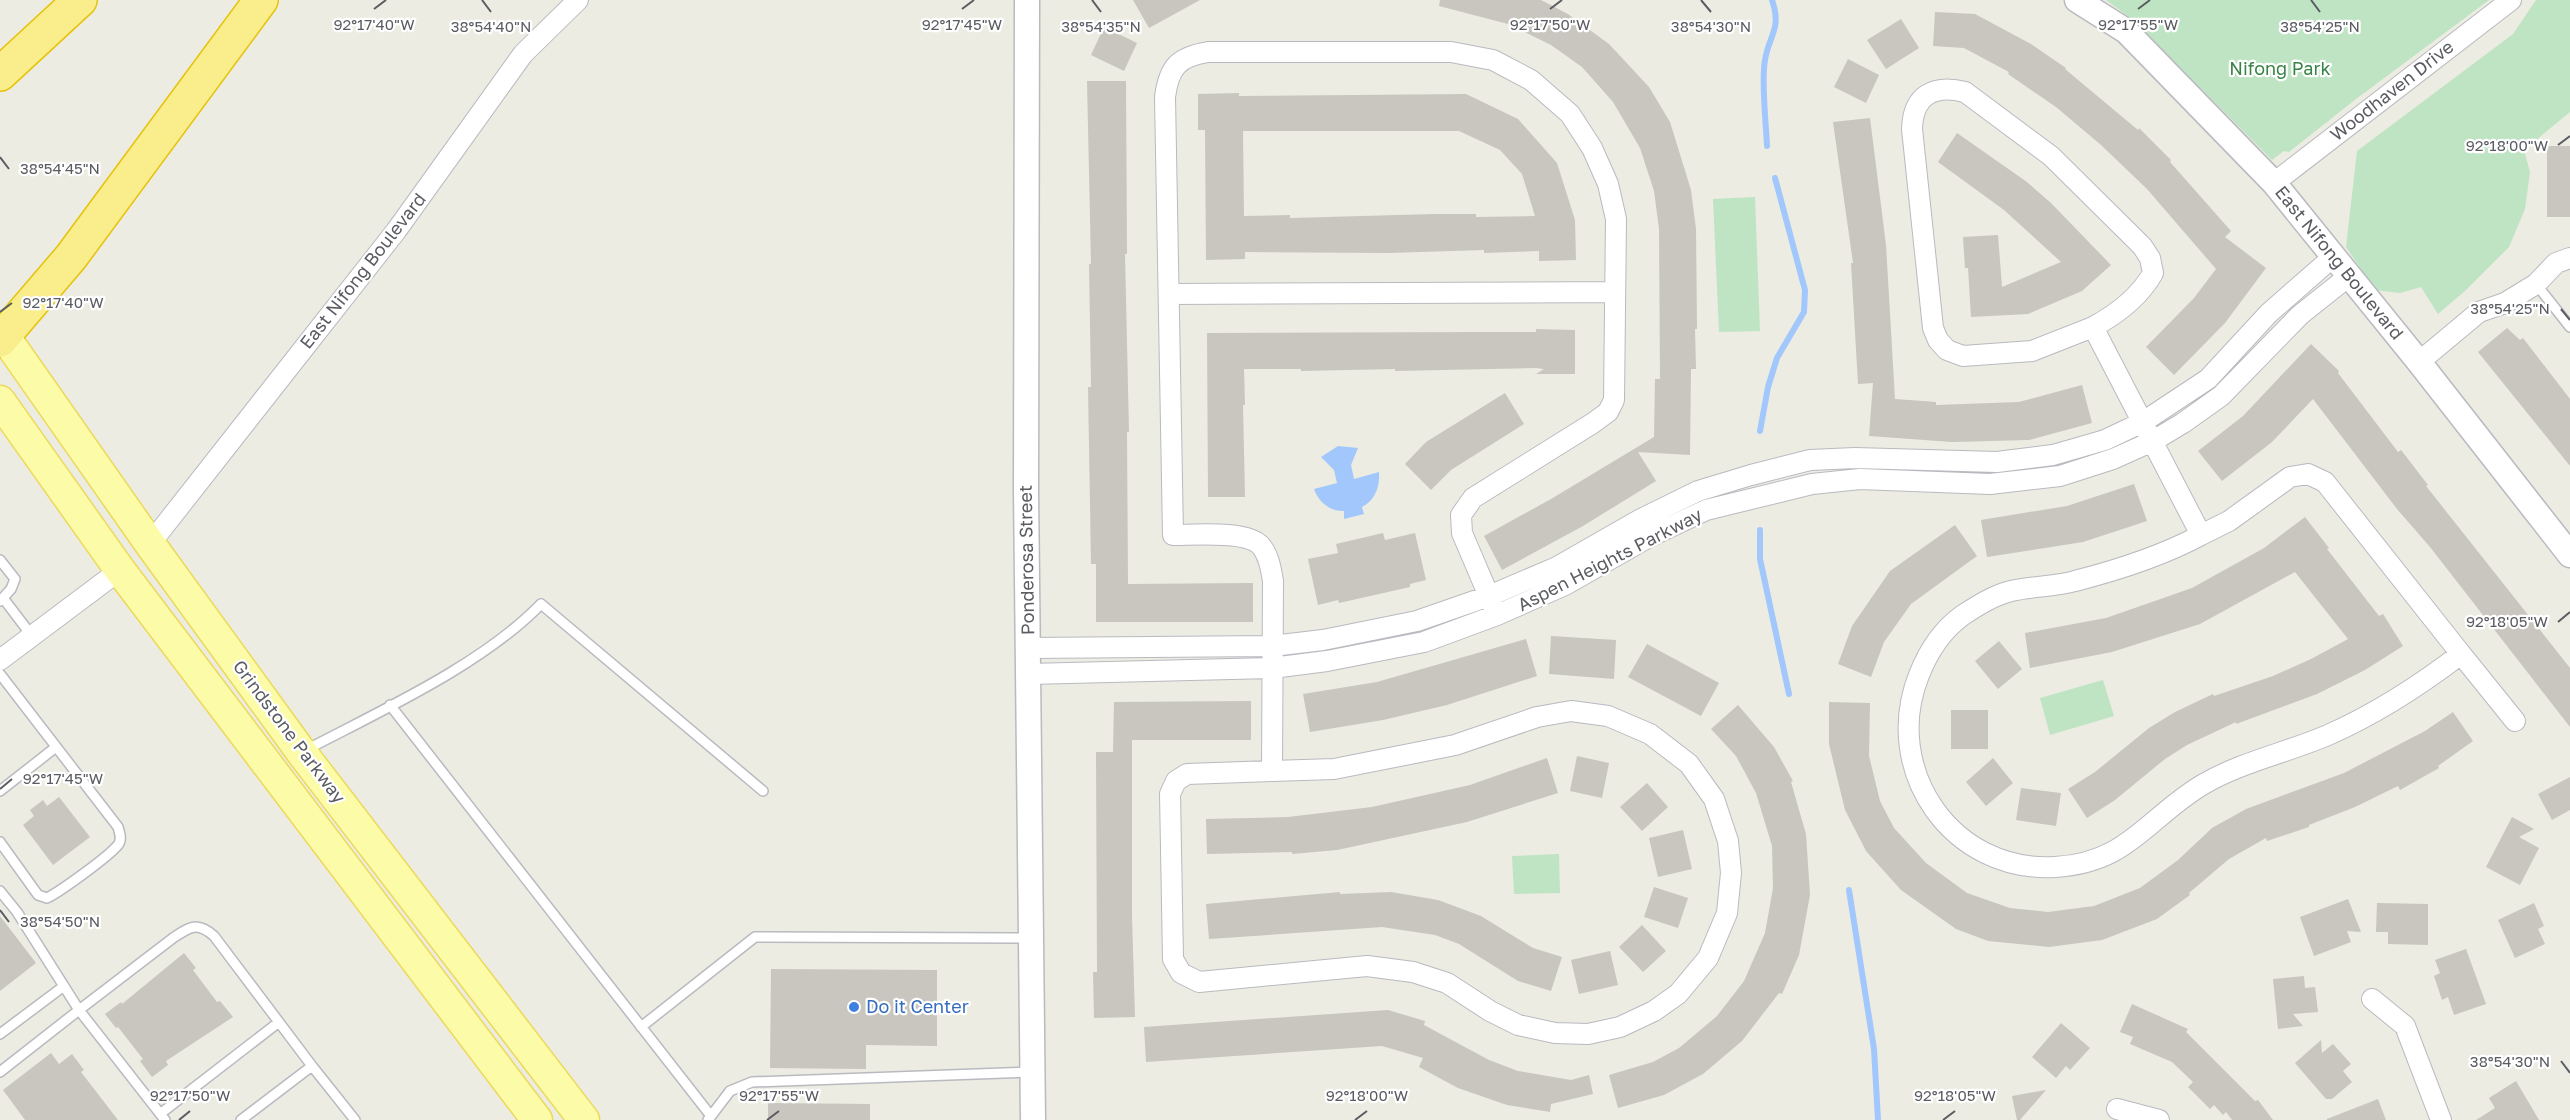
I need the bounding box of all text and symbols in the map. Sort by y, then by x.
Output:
text: 92°17'40"W [333,15,415,33]
text: 92°17'45"W [922,15,1002,33]
text: 92°17'50"W [1510,15,1590,33]
text: 92°17'55"W [2098,15,2178,33]
text: 38°54'40"N [451,17,531,35]
text: 38°54'35"N [1061,17,1141,35]
text: 38°54'30"N [1671,17,1751,35]
text: 38°54'25"N [2280,17,2360,35]
street label: Woodhaven Drive [2325,35,2457,145]
park label: Nifong Park [2229,57,2331,79]
text: 92°18'00"W [2466,136,2548,154]
text: 38°54'45"N [20,159,100,177]
street label: East Nifong Boulevard [2271,181,2409,344]
street label: East Nifong Boulevard [295,188,430,353]
text: 92°17'40"W [22,293,104,311]
text: 38°54'25"N [2470,299,2550,317]
street label: Ponderosa Street [1014,485,1038,635]
street label: Aspen Heights Parkway [1514,503,1705,615]
text: 92°18'05"W [2466,612,2548,630]
street label: Grindstone Parkway [229,656,351,807]
text: 92°17'45"W [23,769,103,787]
text: 38°54'50"N [20,912,100,930]
place label: Do it Center [866,995,969,1017]
marker: Do it Center [847,1000,861,1014]
text: 38°54'30"N [2470,1052,2550,1070]
text: 92°17'50"W [150,1086,230,1104]
text: 92°17'55"W [739,1086,819,1104]
text: 92°18'00"W [1326,1086,1408,1104]
text: 92°18'05"W [1914,1086,1996,1104]

